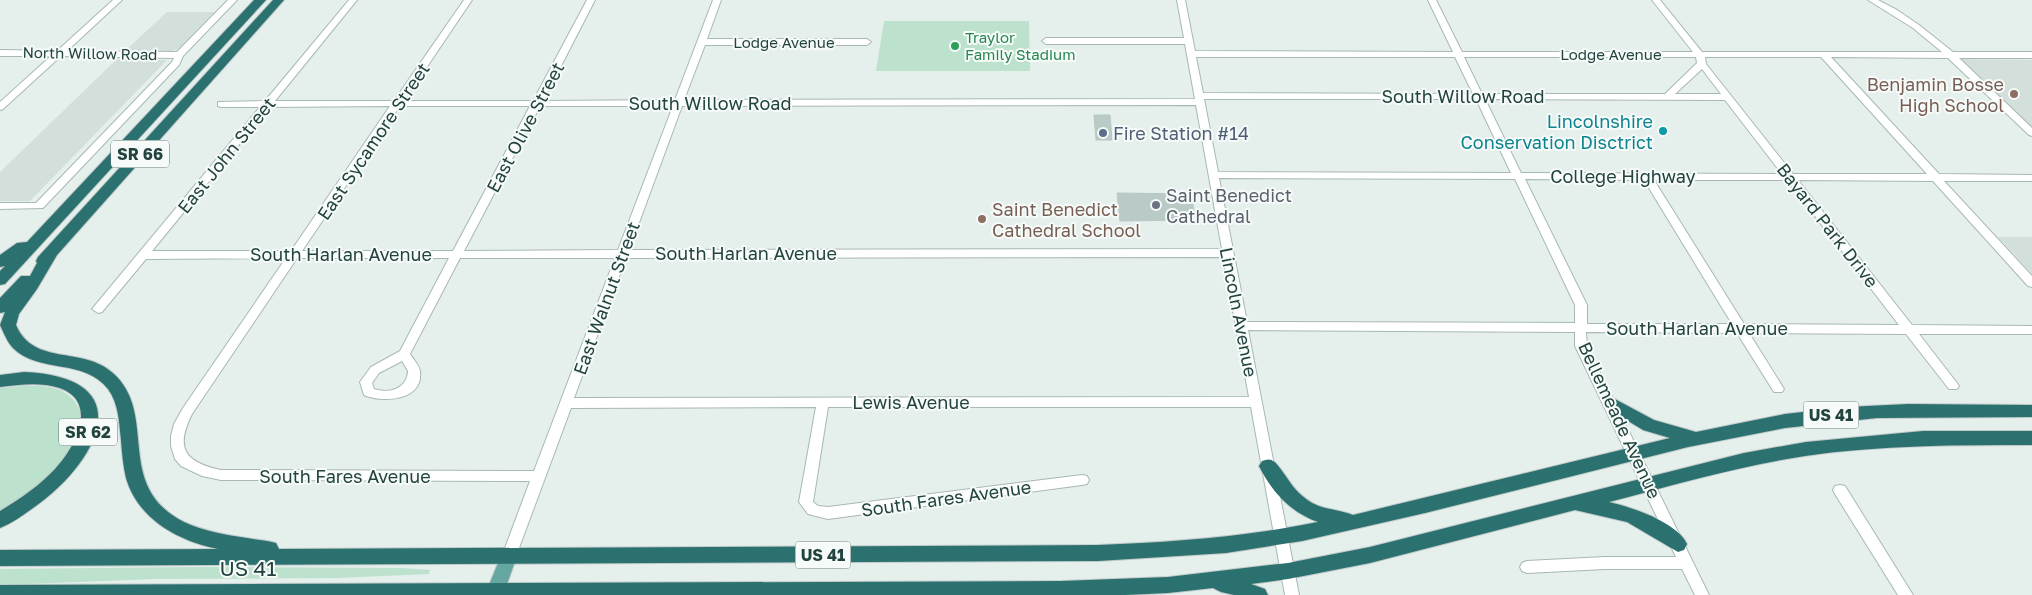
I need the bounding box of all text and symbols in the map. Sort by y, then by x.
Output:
place label: Traylor Family Stadium [965,28,1075,63]
street label: Lodge Avenue [733,33,835,51]
marker: Traylor Family Stadium [949,40,961,52]
street label: North Willow Road [22,43,158,63]
street label: Lodge Avenue [1560,45,1662,63]
street label: East Sycamore Street [312,58,434,224]
street label: East Olive Street [481,58,569,196]
place label: Benjamin Bosse High School [1867,73,2004,116]
street label: South Willow Road [1381,85,1545,107]
marker: Benjamin Bosse High School [2008,88,2020,100]
street label: South Willow Road [628,92,792,114]
street label: East John Street [172,93,280,217]
place label: Lincolnshire Conservation Disctrict [1461,110,1653,153]
place label: Fire Station #14 [1113,122,1249,144]
marker: Lincolnshire Conservation Disctrict [1657,125,1669,137]
marker: Fire Station #14 [1097,127,1109,139]
road number: SR 66 [111,140,169,168]
street label: Bayard Park Drive [1773,158,1883,292]
street label: College Highway [1550,165,1696,187]
place label: Saint Benedict Cathedral [1166,184,1292,227]
place label: Saint Benedict Cathedral School [992,198,1141,241]
marker: Saint Benedict Cathedral [1150,199,1162,211]
marker: Saint Benedict Cathedral School [976,213,988,225]
street label: East Walnut Street [568,218,644,378]
street label: South Harlan Avenue [655,242,837,264]
street label: South Harlan Avenue [250,243,432,265]
street label: Lincoln Avenue [1216,245,1262,379]
street label: South Harlan Avenue [1606,317,1788,339]
street label: Bellemeade Avenue [1574,338,1666,502]
street label: Lewis Avenue [852,391,970,413]
road number: US 41 [1804,402,1858,428]
road number: SR 62 [59,418,117,446]
street label: South Fares Avenue [259,465,431,487]
street label: South Fares Avenue [860,475,1032,521]
road number: US 41 [796,542,850,568]
street label: US 41 [219,555,277,581]

